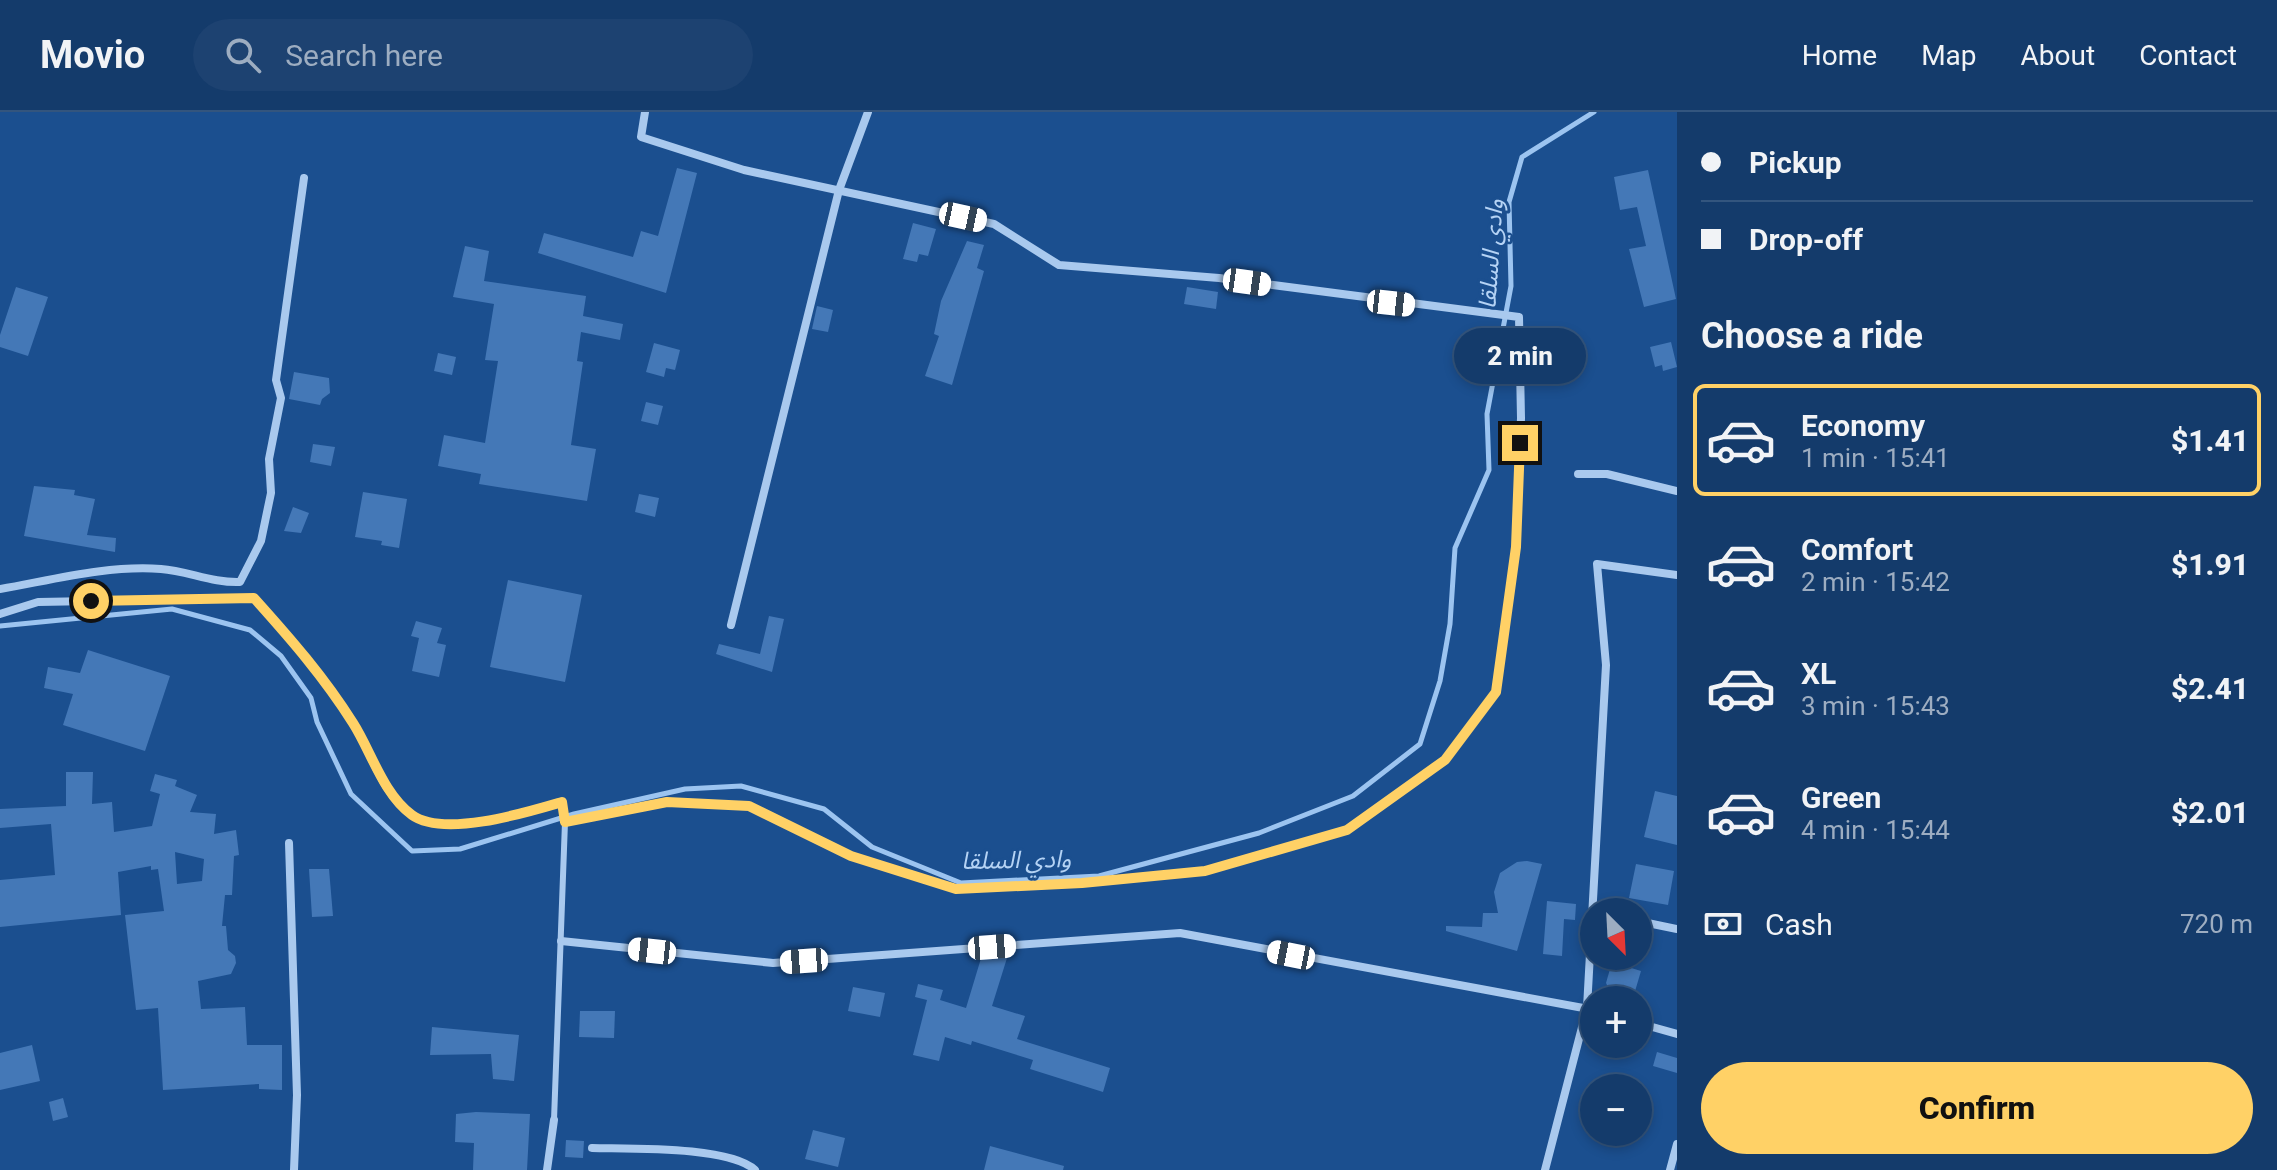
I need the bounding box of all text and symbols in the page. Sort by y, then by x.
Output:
search box [193,19,753,91]
text: Movio [40,33,145,77]
icon: search [221,33,265,77]
text: Search here [285,38,443,73]
text: Home [1802,39,1877,72]
text: Map [1921,39,1977,72]
text: About [2021,39,2095,72]
text: Contact [2139,39,2237,72]
text: Pickup [1749,145,1842,180]
water label: وادي السلقا [1473,198,1513,310]
car [937,200,989,234]
text: Drop-off [1749,222,1863,257]
car [1222,267,1272,297]
car [1366,289,1416,317]
text: Choose a ride [1701,315,1923,357]
callout: 2 min [1454,327,1586,383]
text: 2 min [1487,341,1553,371]
icon: car [1705,404,1777,476]
text: Economy [1801,408,1925,443]
text: $1.41 [2171,423,2249,458]
route end [1502,425,1538,461]
text: 1 min · 15:41 [1801,443,1950,473]
icon: car [1705,528,1777,600]
text: Comfort [1801,532,1913,567]
text: $1.91 [2171,547,2249,582]
text: 2 min · 15:42 [1801,567,1950,597]
route start [73,583,109,619]
icon: car [1705,652,1777,724]
text: XL [1801,656,1836,691]
text: $2.41 [2171,671,2249,706]
text: 3 min · 15:43 [1801,691,1950,721]
icon: car [1705,776,1777,848]
text: Green [1801,780,1881,815]
text: $2.01 [2171,795,2249,830]
text: 4 min · 15:44 [1801,815,1950,845]
water label: وادي السلقا [961,845,1072,880]
north arrow [1580,898,1652,970]
map controls [1580,898,1652,1146]
icon: cash [1701,902,1745,946]
text: Cash [1765,907,1833,942]
text: 720 m [2180,909,2253,939]
car [967,933,1017,961]
car [627,937,677,965]
car [1265,939,1317,971]
car [779,947,829,975]
button: + [1580,986,1652,1058]
button: Confirm [1701,1062,2253,1154]
button: − [1580,1074,1652,1146]

